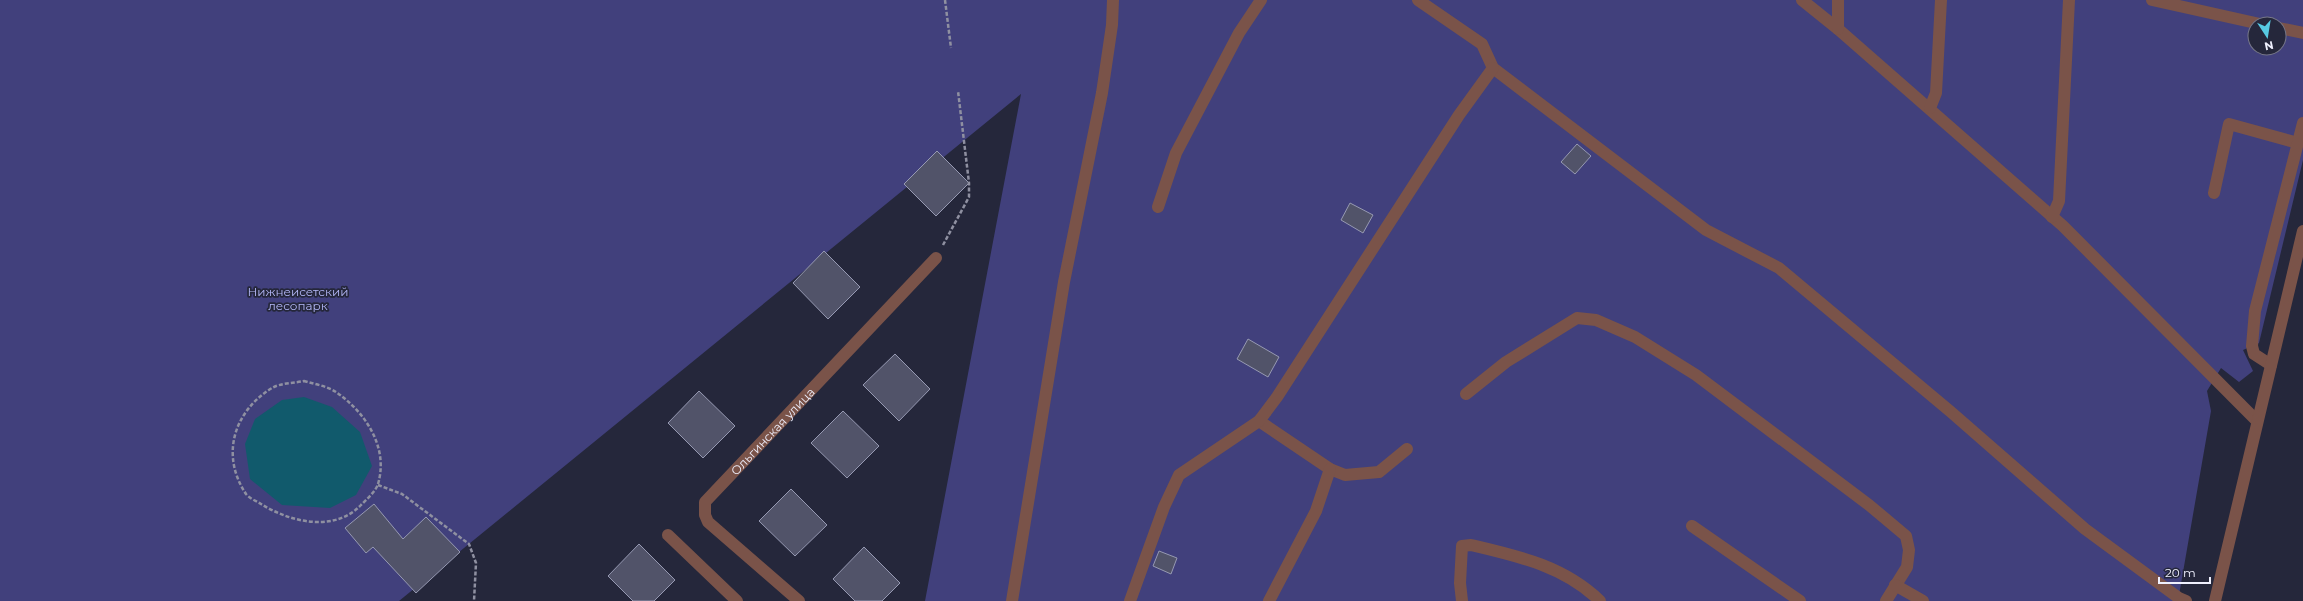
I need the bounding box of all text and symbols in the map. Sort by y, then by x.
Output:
north arrow [2247,16,2287,56]
text: N [2263,38,2275,54]
park label: Нижнеисетский лесопарк [247,284,349,313]
street label: Ольгинская улица [727,384,817,478]
scale bar [2159,559,2210,585]
text: 20 m [2165,565,2196,580]

